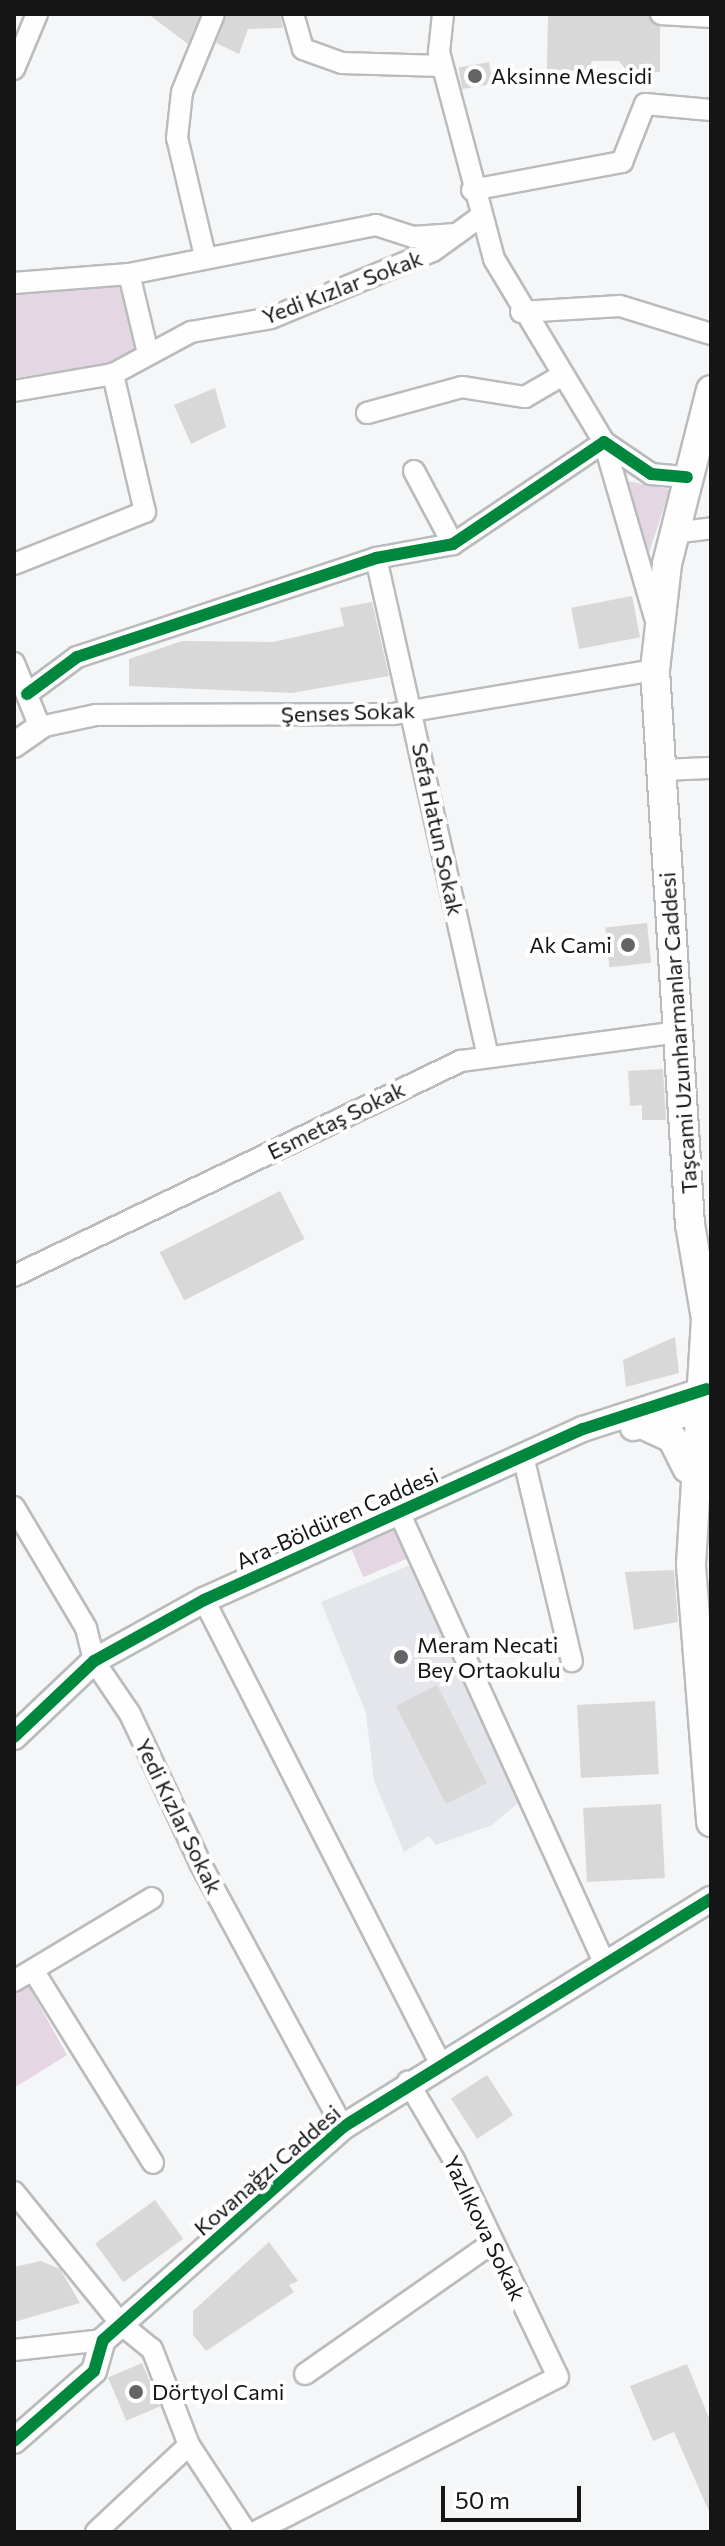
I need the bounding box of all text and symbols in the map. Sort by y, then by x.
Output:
place label: Aksinne Mescidi [491,63,652,89]
marker: Aksinne Mescidi [466,67,484,85]
street label: Yedi Kızlar Sokak [258,244,426,330]
street label: Şenses Sokak [280,696,416,728]
street label: Sefa Hatun Sokak [407,740,469,918]
street label: Taşcami Uzunharmanlar Caddesi [654,871,702,1195]
place label: Ak Cami [529,932,612,958]
marker: Ak Cami [619,936,637,954]
street label: Esmetaş Sokak [263,1075,409,1165]
street label: Ara-Böldüren Caddesi [232,1461,442,1575]
place label: Meram Necati Bey Ortaokulu [417,1631,561,1682]
marker: Meram Necati Bey Ortaokulu [392,1648,410,1666]
street label: Yedi Kızlar Sokak [130,1734,228,1898]
street label: Kovanağzı Caddesi [188,2099,346,2241]
street label: Yazlıkova Sokak [438,2151,532,2305]
place label: Dörtyol Cami [152,2379,285,2405]
marker: Dörtyol Cami [127,2383,145,2401]
scale bar [445,2470,585,2520]
text: 50 m [455,2485,510,2514]

